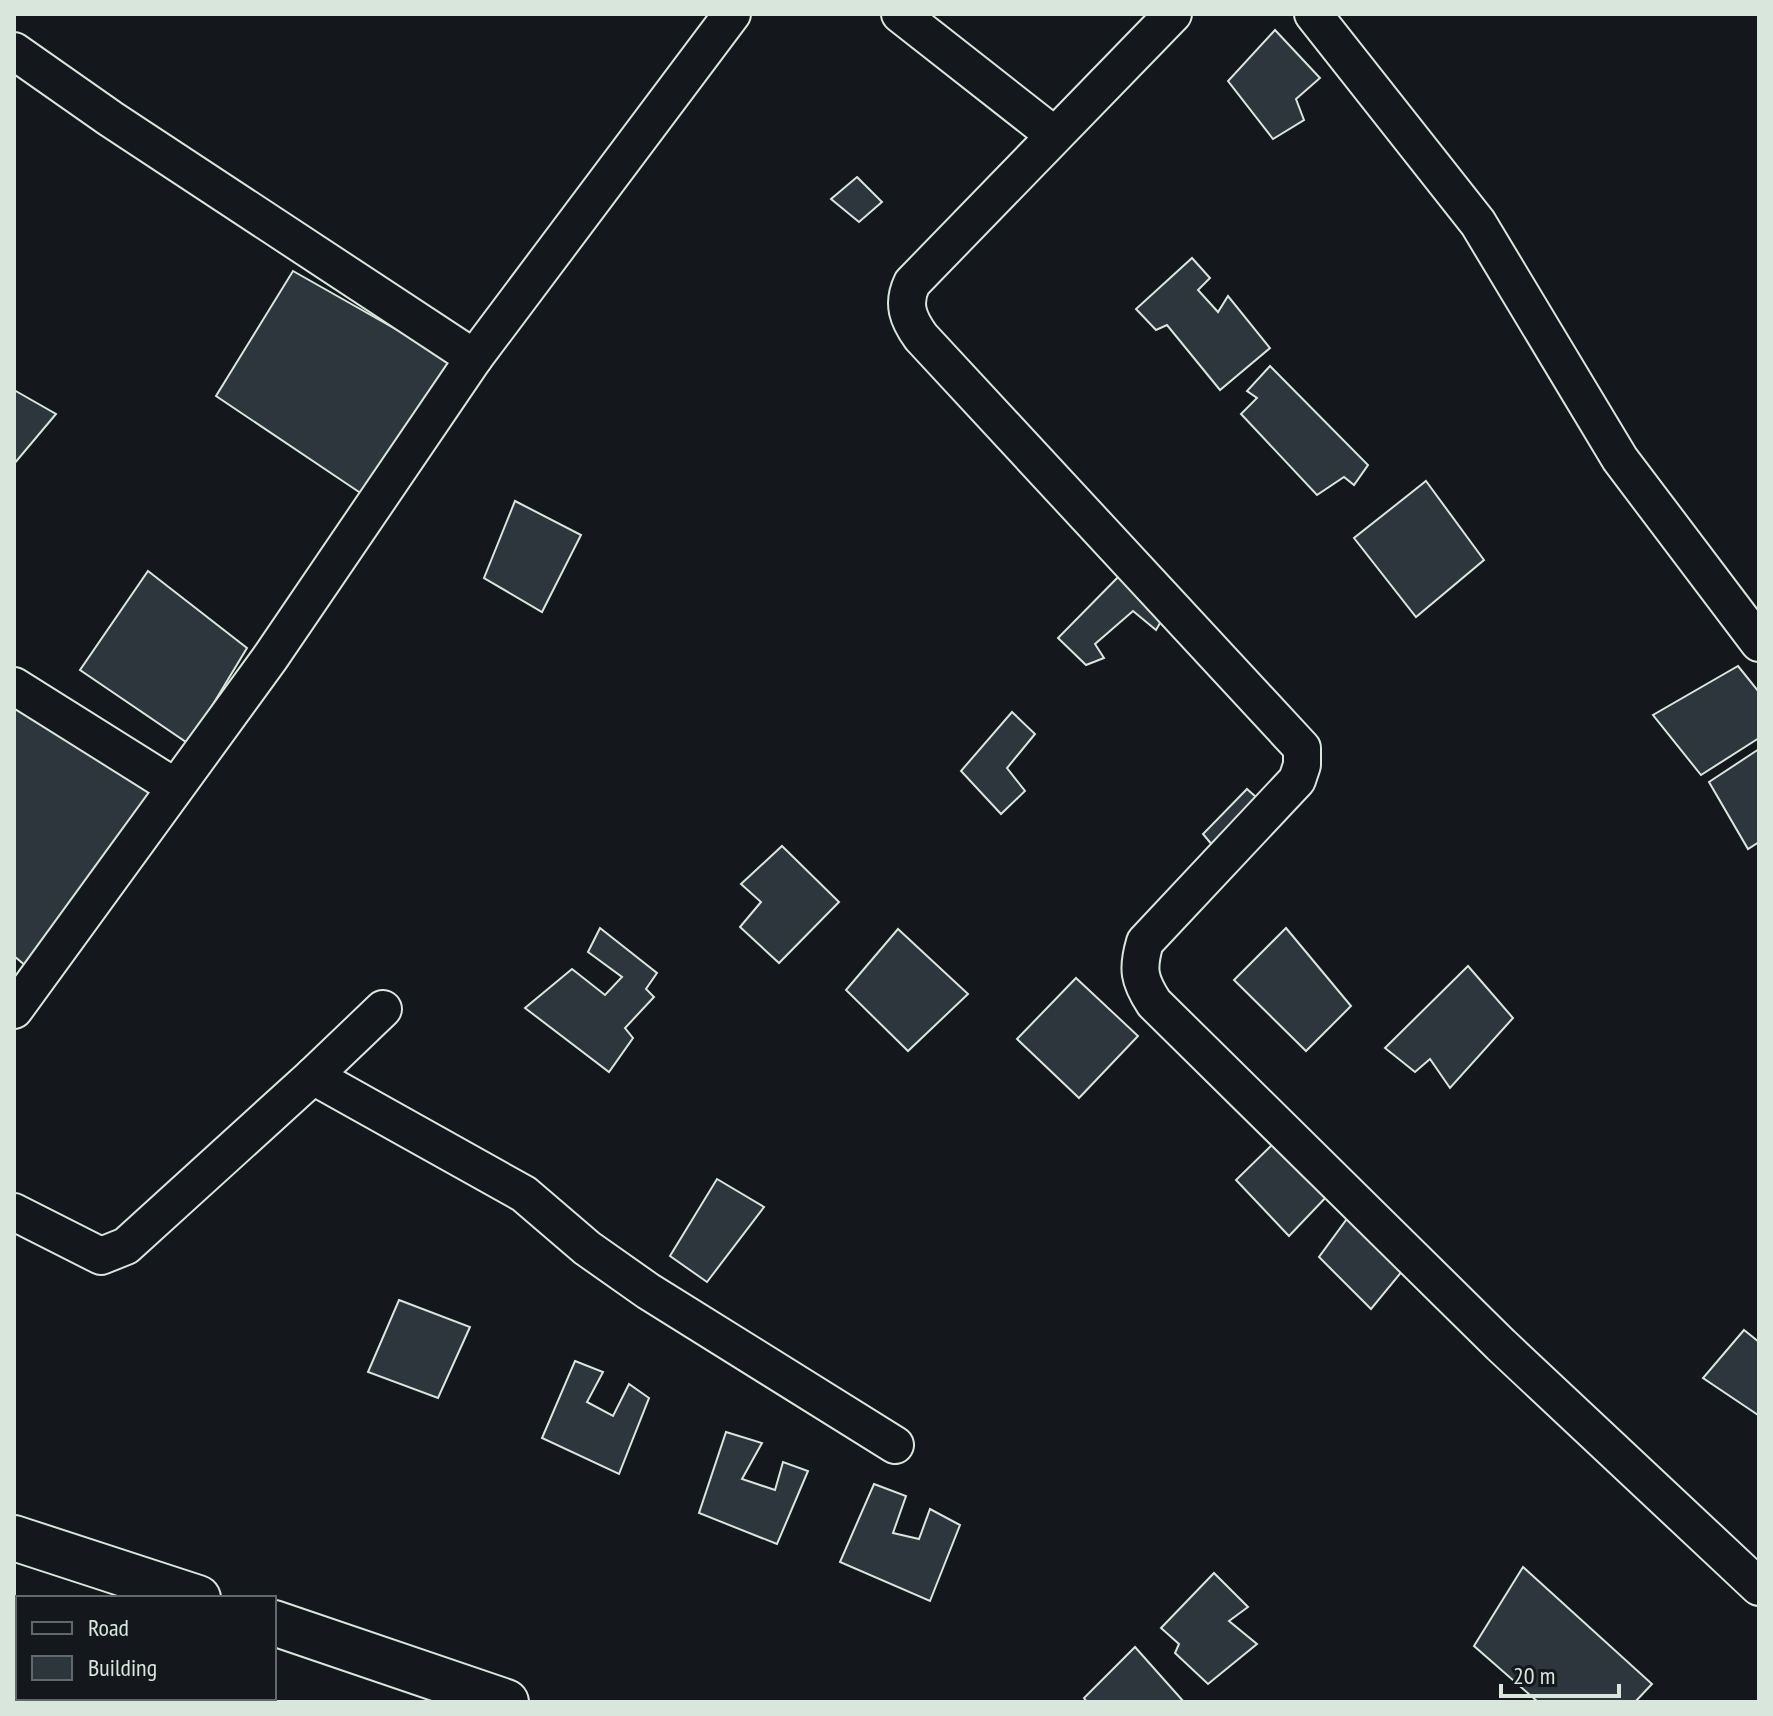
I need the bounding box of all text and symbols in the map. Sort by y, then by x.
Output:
legend [16,1596,276,1700]
text: Road [88,1612,129,1643]
scale bar [1501,1648,1619,1698]
text: Building [88,1652,157,1683]
text: 20 m [1513,1660,1555,1691]

